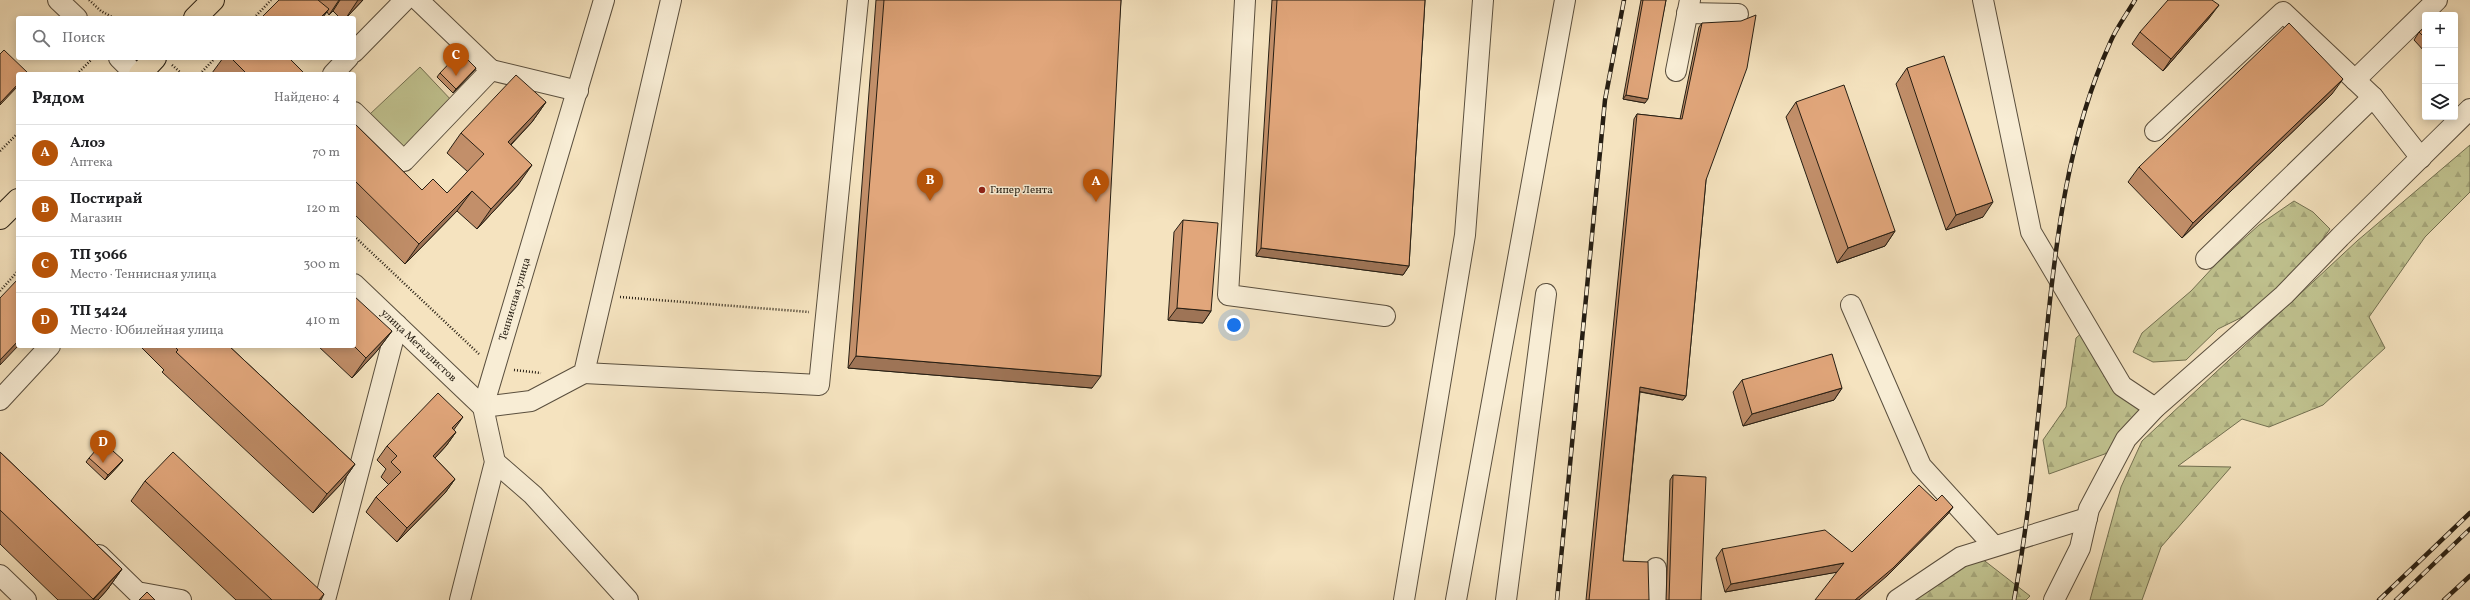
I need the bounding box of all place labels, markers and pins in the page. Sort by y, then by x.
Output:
pin: C [443,43,469,76]
pin: B [917,168,943,201]
pin: A [1083,169,1109,202]
place label: Гипер Лента [990,183,1053,198]
marker: Гипер Лента [977,185,987,195]
pin: D [90,430,116,463]

